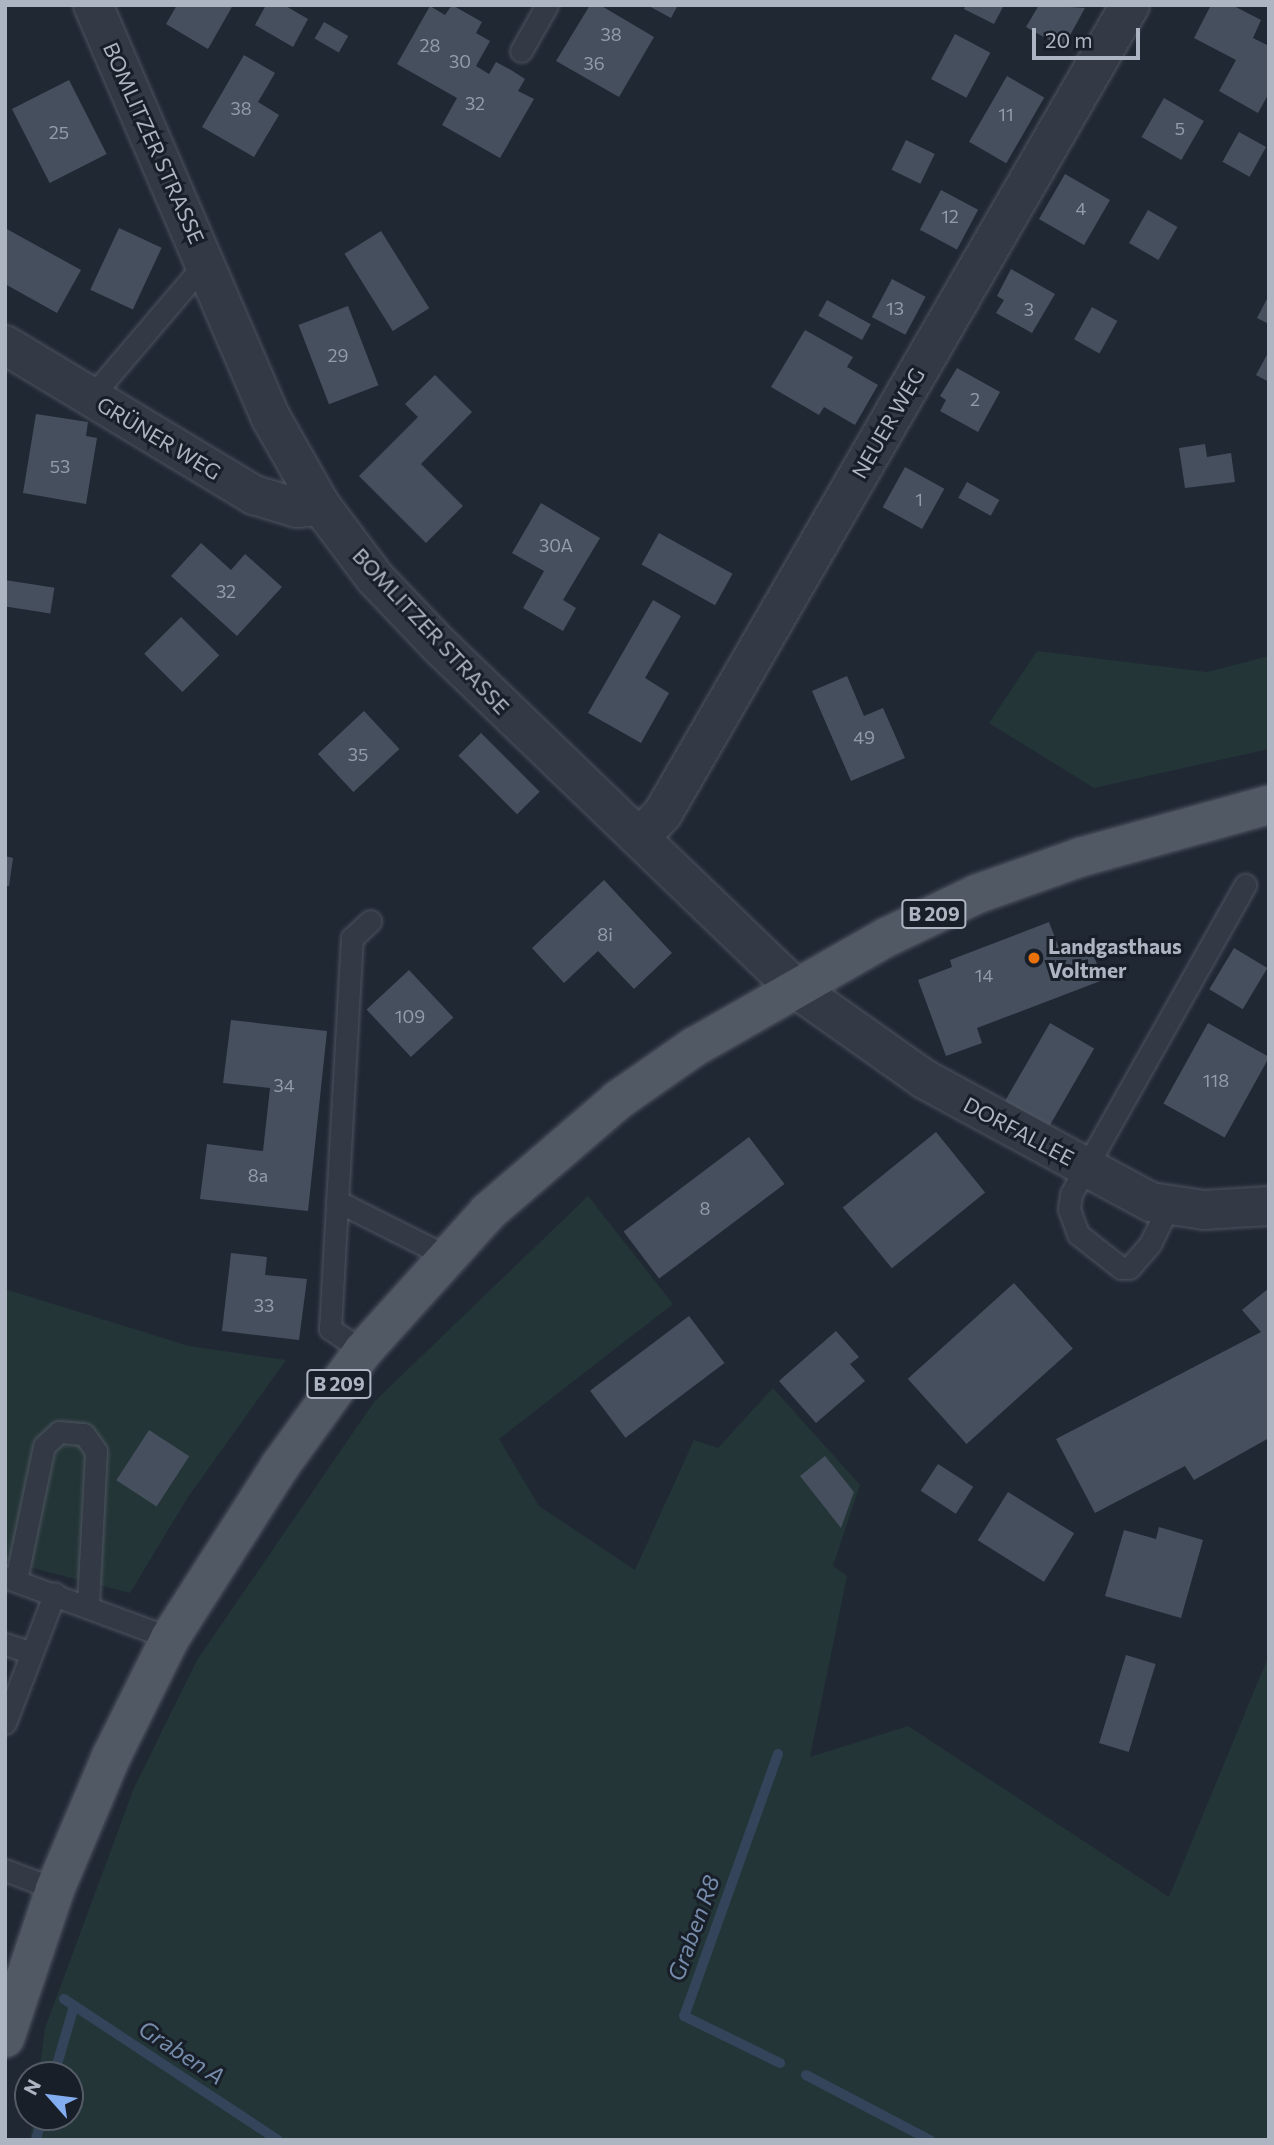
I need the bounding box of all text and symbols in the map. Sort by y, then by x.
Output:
scale bar [1036,14,1144,58]
house number: 38 [600,23,622,45]
text: 20 m [1045,27,1093,52]
house number: 28 [420,34,440,56]
street label: BOMLITZER STRASSE [98,38,210,248]
house number: 30 [449,50,471,72]
house number: 36 [583,52,605,74]
house number: 32 [465,92,485,114]
house number: 38 [230,97,252,119]
house number: 11 [998,103,1014,125]
house number: 5 [1175,117,1185,139]
house number: 25 [49,121,69,143]
house number: 4 [1076,197,1086,219]
house number: 12 [941,205,959,227]
house number: 13 [886,297,904,319]
house number: 3 [1024,298,1034,320]
house number: 29 [328,344,348,366]
street label: NEUER WEG [846,363,930,483]
house number: 2 [970,388,980,410]
street label: GRÜNER WEG [92,391,226,485]
house number: 53 [50,455,70,477]
house number: 1 [915,488,923,510]
house number: 30A [539,534,573,556]
street label: BOMLITZER STRASSE [348,543,514,719]
house number: 32 [216,580,236,602]
house number: 49 [853,726,875,748]
house number: 35 [348,743,368,765]
road number: B 209 [901,898,967,930]
house number: 8i [597,923,613,945]
place label: Landgasthaus Voltmer [1048,933,1182,983]
marker: Landgasthaus Voltmer [1026,950,1042,966]
house number: 14 [975,964,993,986]
house number: 109 [395,1005,425,1027]
house number: 118 [1203,1069,1229,1091]
house number: 34 [273,1074,295,1096]
street label: DORFALLEE [960,1091,1078,1171]
house number: 8a [248,1164,268,1186]
house number: 8 [700,1197,710,1219]
house number: 33 [254,1294,274,1316]
road number: B 209 [306,1368,372,1400]
water label: Graben R8 [661,1872,725,1984]
water label: Graben A [134,2014,230,2090]
north arrow [14,2061,84,2131]
text: N [18,2075,45,2099]

